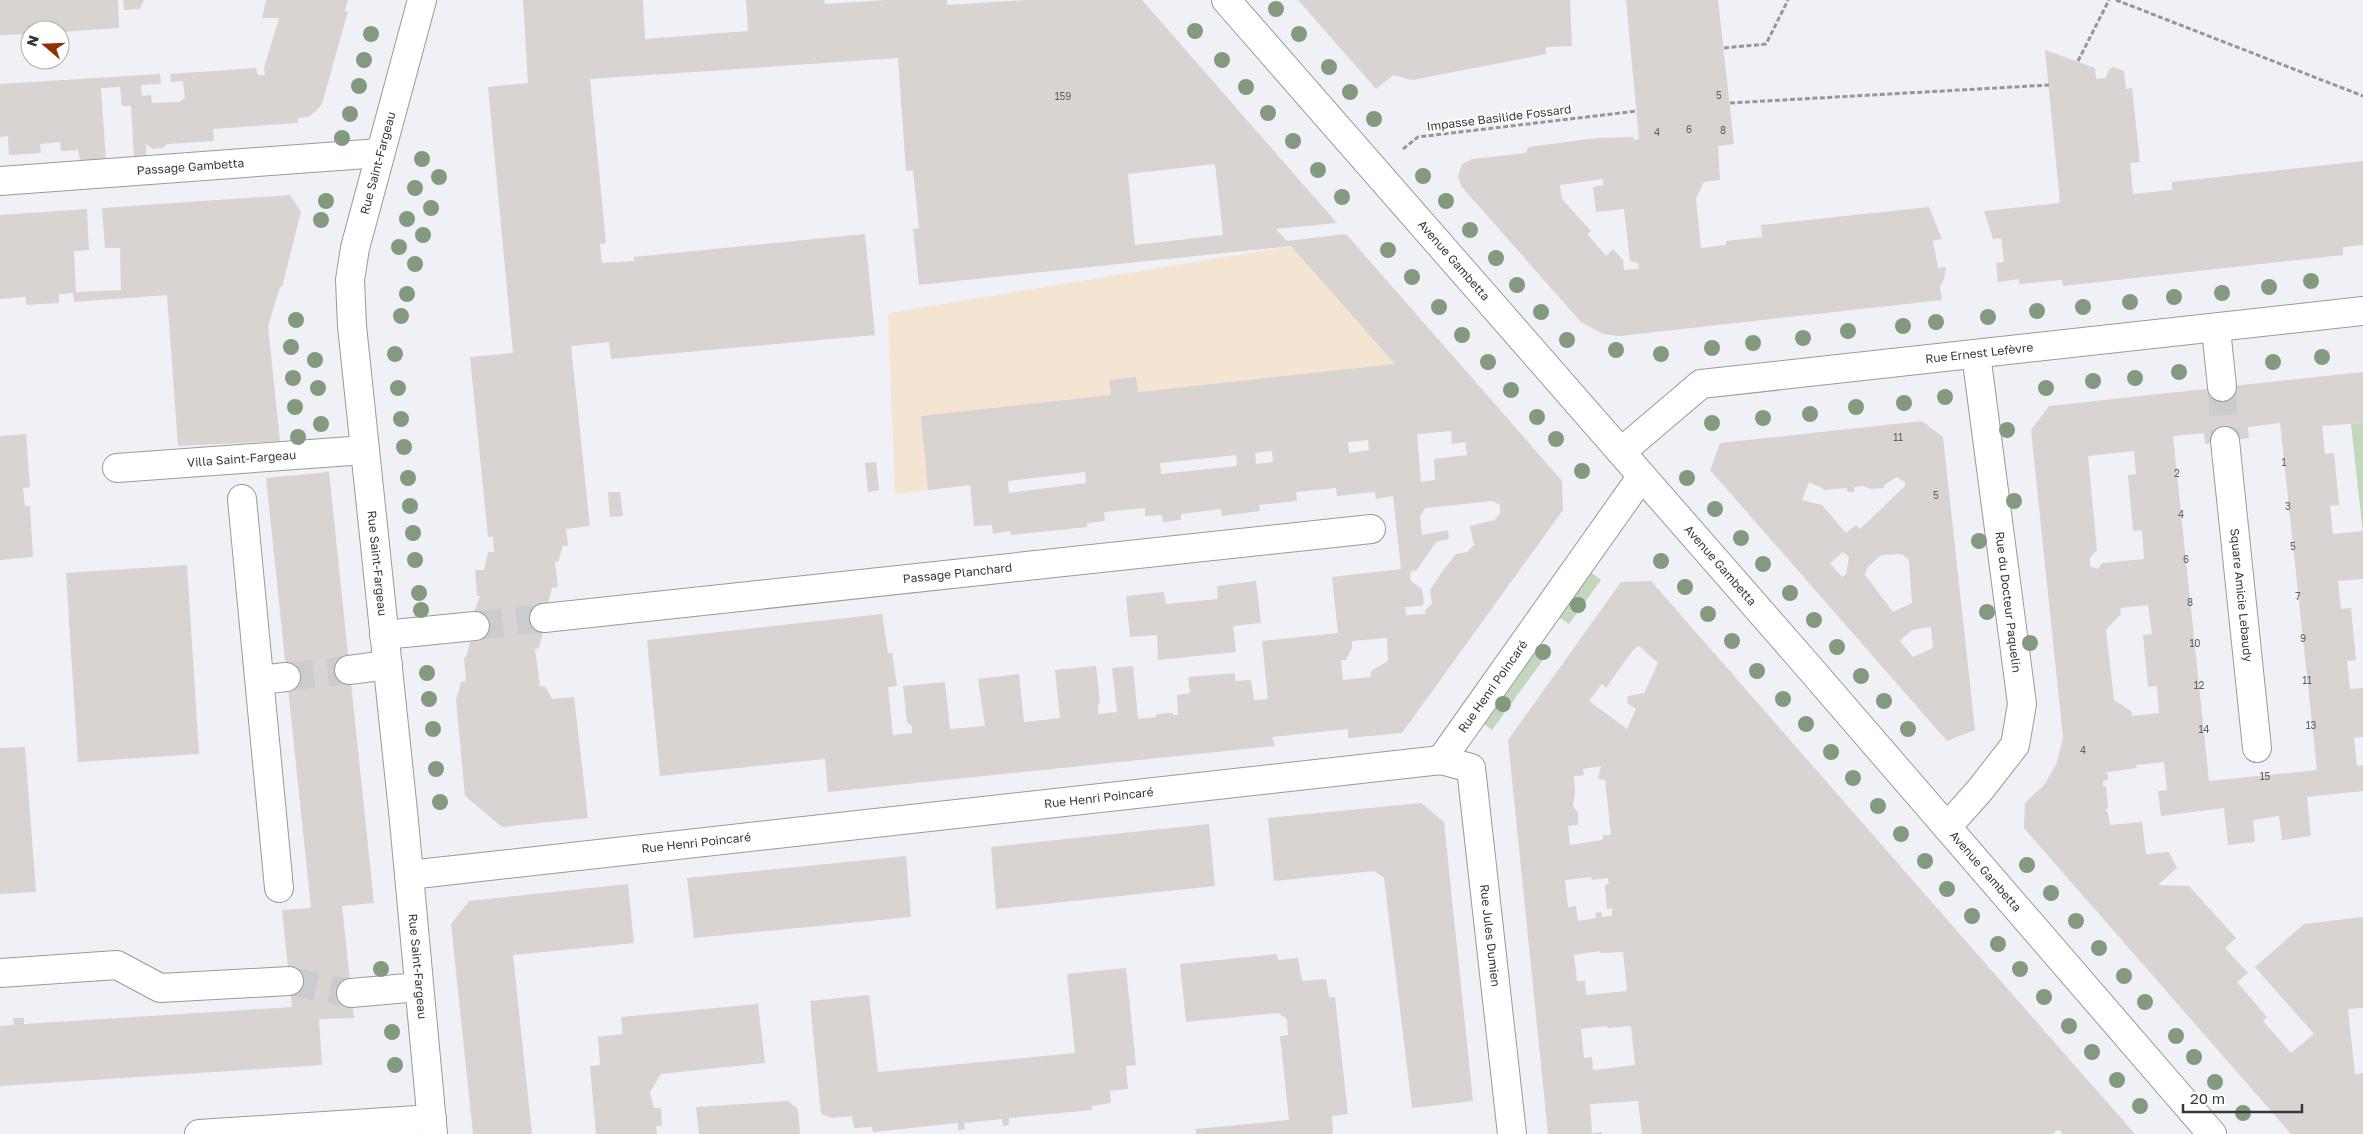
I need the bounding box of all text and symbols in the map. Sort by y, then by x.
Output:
north arrow [20,20,70,70]
text: N [22,33,42,48]
house number: 5 [1716,89,1722,101]
house number: 159 [1055,90,1071,102]
street label: Impasse Basilide Fossard [1426,101,1572,134]
street label: Rue Saint-Fargeau [357,110,398,216]
house number: 6 [1686,123,1692,135]
house number: 8 [1720,124,1726,136]
house number: 4 [1654,126,1660,138]
street label: Passage Gambetta [136,155,245,178]
street label: Avenue Gambetta [1415,217,1493,304]
street label: Rue Ernest Lefèvre [1924,339,2034,366]
house number: 11 [1893,431,1903,443]
street label: Villa Saint-Fargeau [186,447,297,470]
house number: 1 [2282,456,2287,468]
house number: 2 [2174,467,2180,479]
house number: 5 [1933,489,1939,501]
house number: 3 [2285,500,2291,512]
house number: 4 [2178,508,2184,520]
street label: Rue Saint-Fargeau [364,510,390,617]
street label: Avenue Gambetta [1681,522,1760,608]
street label: Square Amicie Lebaudy [2227,527,2256,663]
street label: Rue du Docteur Paquelin [1992,530,2025,673]
house number: 5 [2290,540,2296,552]
house number: 6 [2183,553,2189,565]
street label: Passage Planchard [902,560,1013,586]
house number: 7 [2295,590,2301,602]
house number: 8 [2187,596,2193,608]
house number: 9 [2300,632,2306,644]
street label: Rue Henri Poincaré [1455,637,1530,735]
house number: 10 [2189,637,2201,649]
house number: 11 [2302,674,2312,686]
house number: 12 [2194,679,2205,691]
house number: 13 [2306,719,2316,731]
house number: 14 [2199,723,2209,735]
house number: 4 [2080,744,2086,756]
house number: 15 [2260,770,2271,782]
street label: Rue Henri Poincaré [1043,784,1154,811]
street label: Avenue Gambetta [1947,828,2025,915]
street label: Rue Henri Poincaré [641,829,752,856]
street label: Rue Jules Dumien [1477,883,1503,988]
street label: Rue Saint-Fargeau [406,913,430,1020]
scale bar [2183,1082,2302,1114]
text: 20 m [2190,1089,2225,1107]

